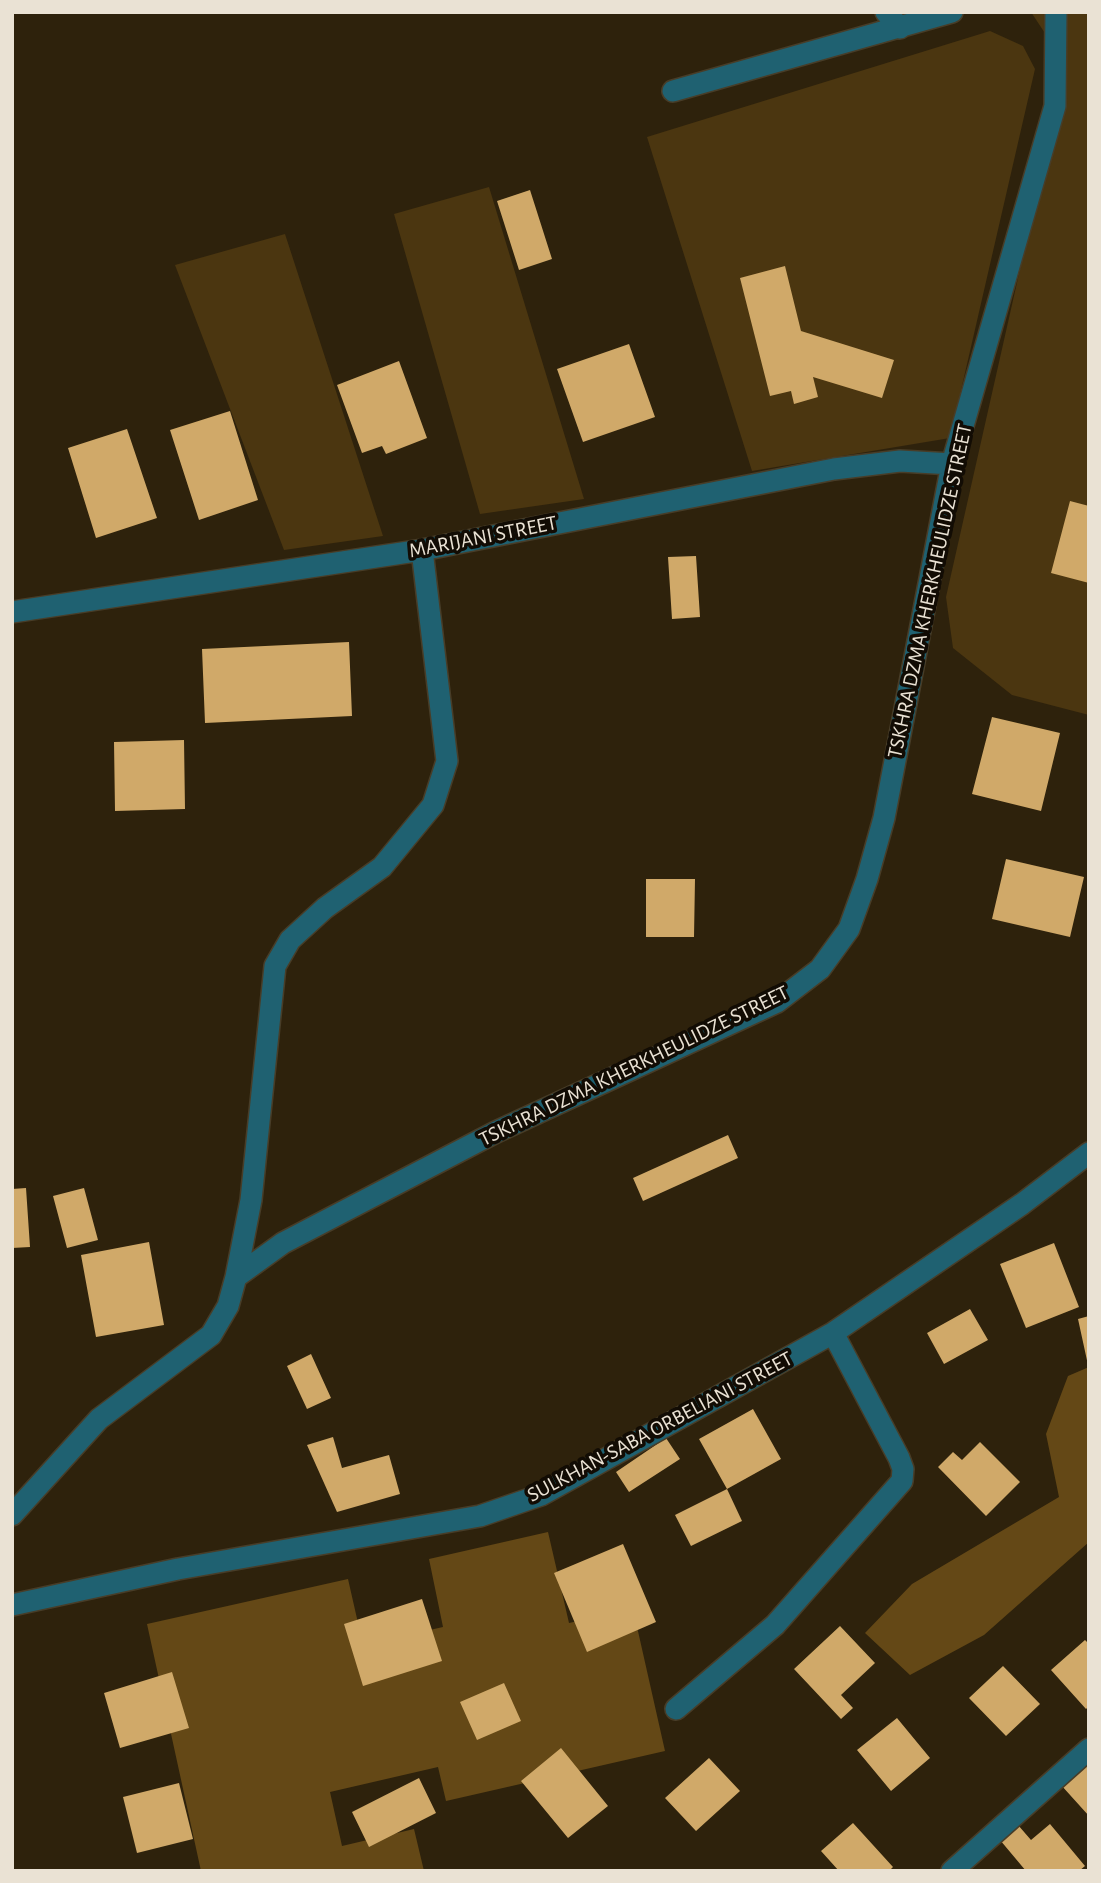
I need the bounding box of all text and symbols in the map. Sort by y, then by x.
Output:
street label: TSKHRA DZMA KHERKHEULIDZE STREET [882,422,978,760]
street label: MARIJANI STREET [407,510,559,564]
street label: TSKHRA DZMA KHERKHEULIDZE STREET [475,980,793,1152]
street label: SULKHAN-SABA ORBELIANI STREET [523,1346,797,1508]

